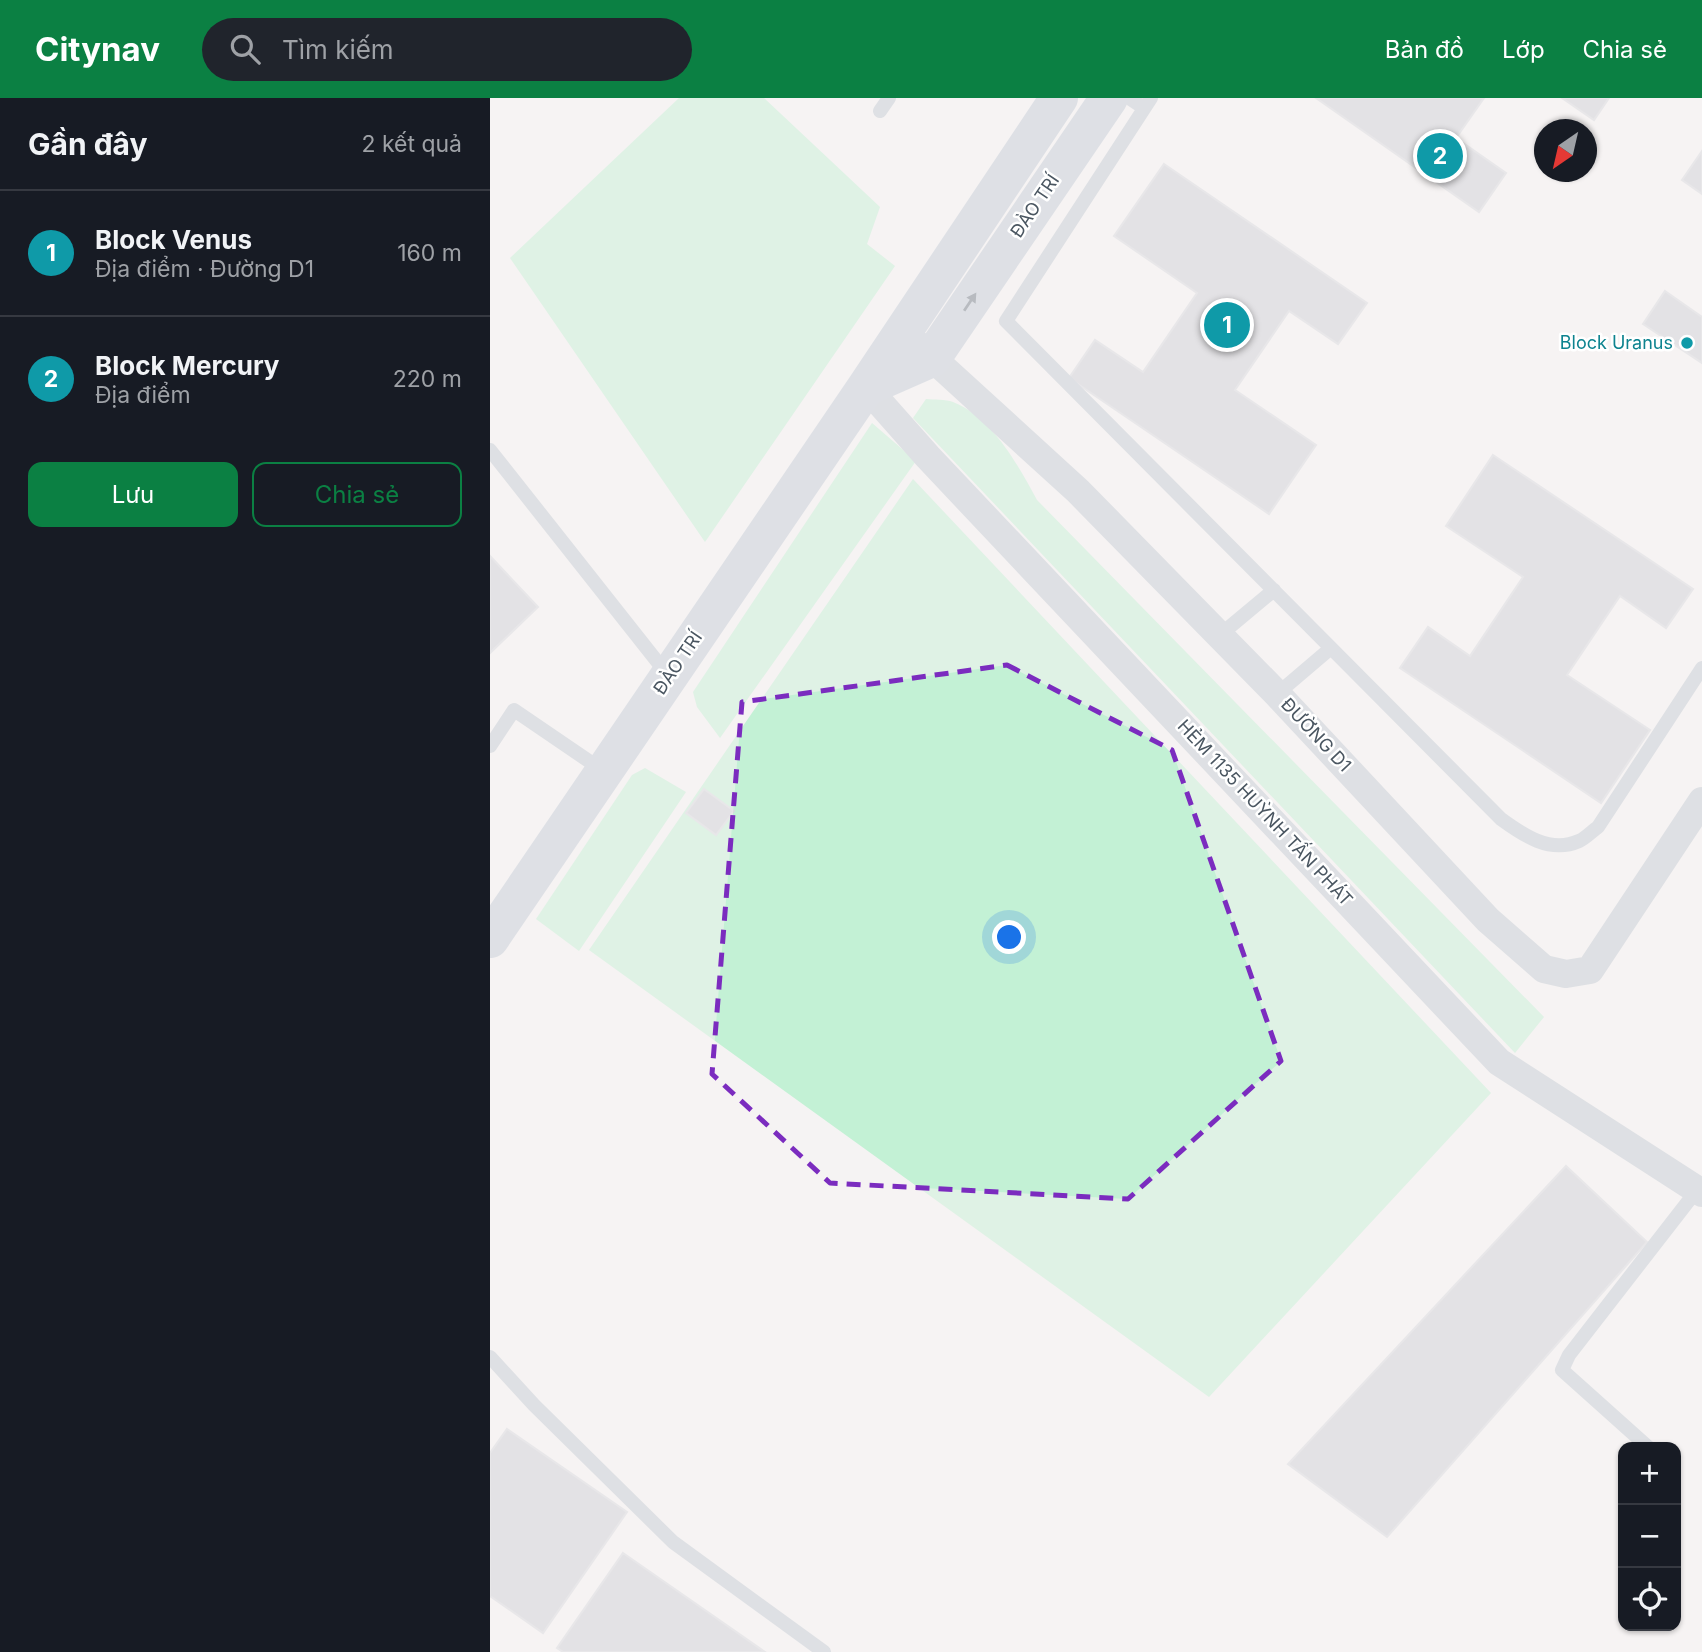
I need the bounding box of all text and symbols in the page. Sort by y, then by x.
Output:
search box [202,18,692,81]
text: Citynav [35,29,160,69]
icon: search [226,30,264,68]
text: Tìm kiếm [282,34,394,65]
text: Bản đồ [1385,35,1464,64]
text: Lớp [1502,35,1545,64]
text: Chia sẻ [1583,35,1667,64]
north arrow [1534,119,1597,182]
text: Gần đây [28,126,148,162]
text: 2 kết quả [361,130,462,158]
pin: 2 [1417,130,1463,182]
street label: ĐÀO TRÍ [1005,169,1063,241]
text: Block Venus [95,224,252,255]
text: 1 [46,239,56,267]
text: 160 m [397,239,462,267]
text: Địa điểm · Đường D1 [95,255,314,283]
one-way arrow [963,293,977,311]
pin: 1 [1204,299,1250,351]
place label: Block Uranus [1560,332,1673,353]
marker: Block Uranus [1679,335,1695,351]
text: Block Mercury [95,350,280,381]
text: 2 [44,365,58,393]
text: 220 m [393,365,462,393]
text: Địa điểm [95,381,191,409]
button: Lưu [28,462,238,527]
button: Chia sẻ [252,462,462,527]
street label: ĐÀO TRÍ [648,626,706,698]
street label: ĐƯỜNG D1 [1277,693,1356,776]
street label: HẺM 1135 HUỲNH TẤN PHÁT [1174,713,1360,910]
your location [992,920,1026,954]
map controls [1618,1442,1681,1631]
button: + [1618,1442,1681,1505]
button: − [1618,1505,1681,1568]
button: locate [1618,1568,1681,1631]

